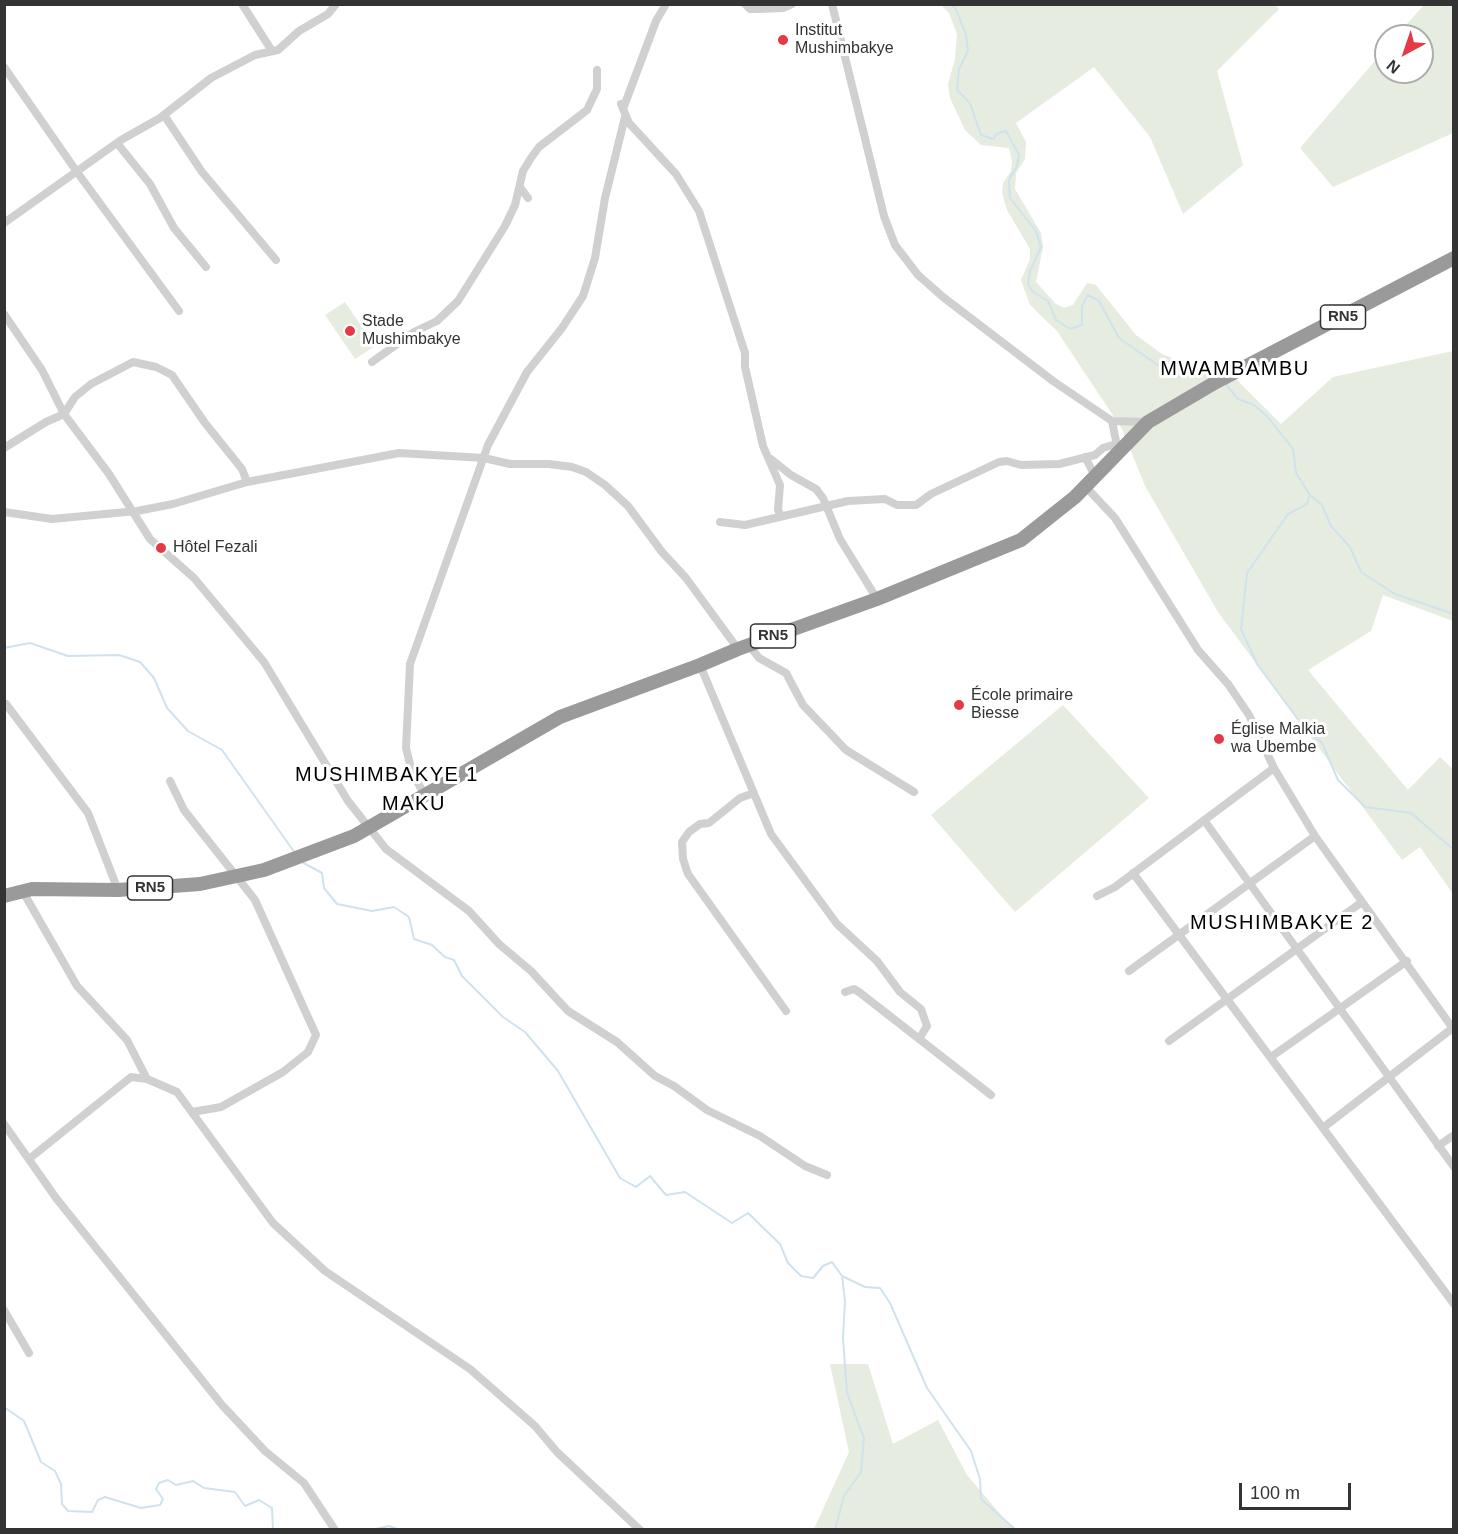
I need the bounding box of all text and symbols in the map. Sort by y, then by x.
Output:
place label: Institut Mushimbakye [795,21,894,59]
north arrow [1374,24,1434,84]
marker: Institut Mushimbakye [776,33,790,47]
text: N [1384,56,1403,77]
road number: RN5 [1320,305,1366,329]
place label: Stade Mushimbakye [362,312,461,350]
marker: Stade Mushimbakye [343,324,357,338]
district label: MWAMBAMBU [1160,357,1310,381]
place label: Hôtel Fezali [173,538,257,558]
marker: Hôtel Fezali [154,541,168,555]
road number: RN5 [750,624,796,648]
place label: École primaire Biesse [971,686,1073,724]
marker: École primaire Biesse [952,698,966,712]
place label: Église Malkia wa Ubembe [1231,720,1325,758]
marker: Église Malkia wa Ubembe [1212,732,1226,746]
district label: MUSHIMBAKYE 1 [295,763,479,787]
district label: MAKU [382,792,446,816]
road number: RN5 [128,876,172,900]
district label: MUSHIMBAKYE 2 [1190,911,1374,935]
scale bar [1242,1471,1354,1509]
text: 100 m [1250,1483,1300,1503]

